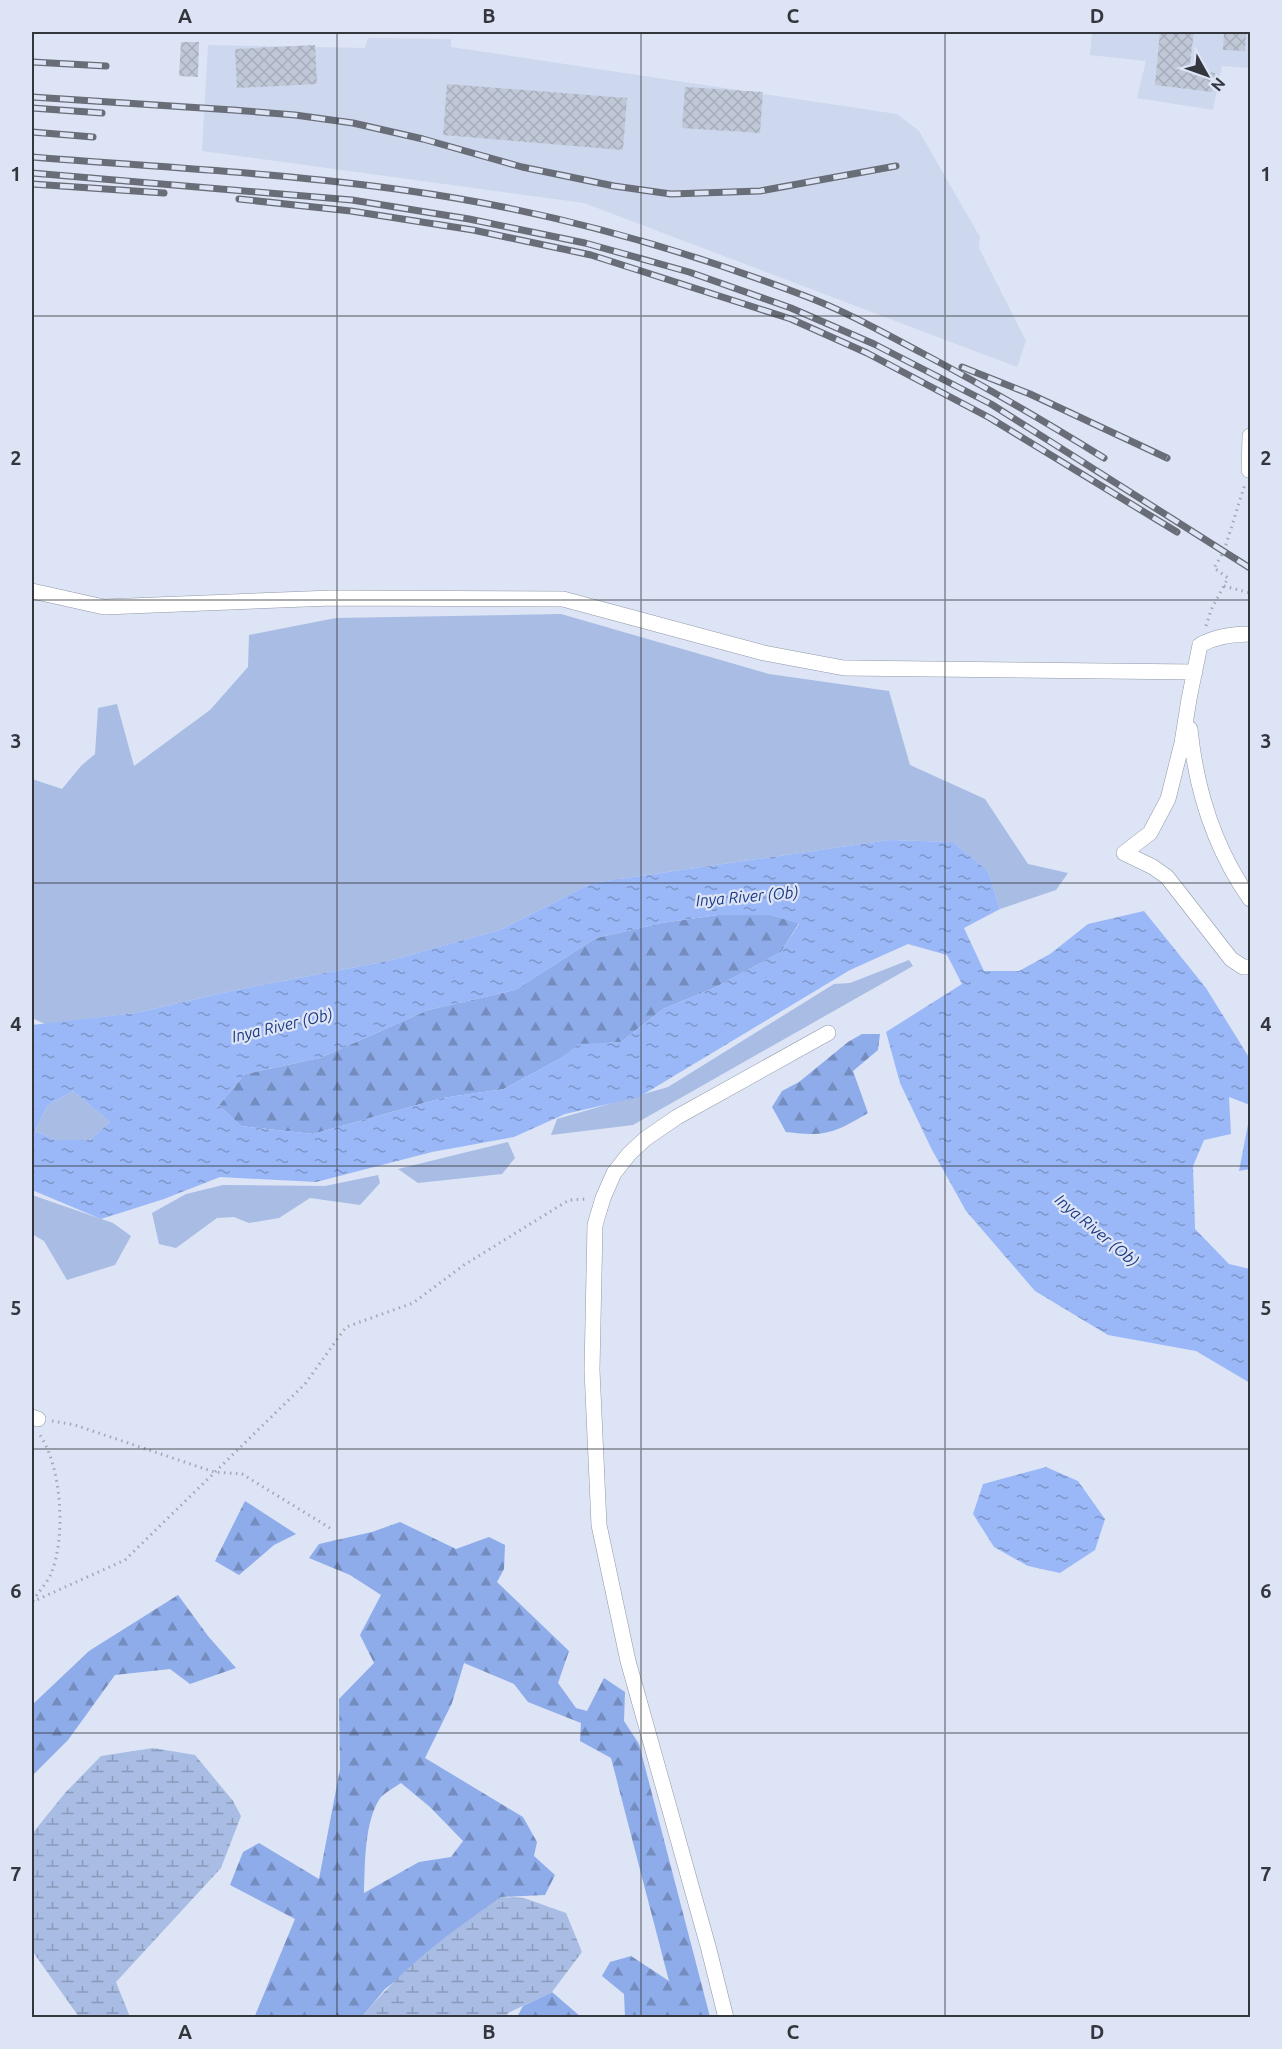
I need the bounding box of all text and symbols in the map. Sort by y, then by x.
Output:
text: A [178,4,192,27]
text: B [482,4,496,27]
text: C [787,4,800,27]
text: D [1090,4,1104,27]
north arrow [1177,45,1237,105]
text: N [1208,74,1229,95]
text: 1 [10,162,22,185]
text: 1 [1260,162,1272,185]
text: 2 [10,446,22,469]
text: 2 [1260,446,1272,469]
text: 3 [10,729,22,752]
text: 3 [1260,729,1272,752]
water label: Inya River (Ob) [695,883,799,910]
water label: Inya River (Ob) [230,1005,334,1046]
text: 4 [10,1012,22,1035]
text: 4 [1260,1012,1272,1035]
water label: Inya River (Ob) [1051,1190,1142,1271]
text: 5 [10,1296,22,1319]
text: 5 [1260,1296,1272,1319]
text: 6 [10,1579,22,1602]
text: 6 [1260,1579,1272,1602]
text: 7 [10,1862,22,1885]
text: 7 [1260,1862,1272,1885]
text: A [178,2020,192,2043]
text: B [482,2020,496,2043]
text: C [787,2020,800,2043]
text: D [1090,2020,1104,2043]

